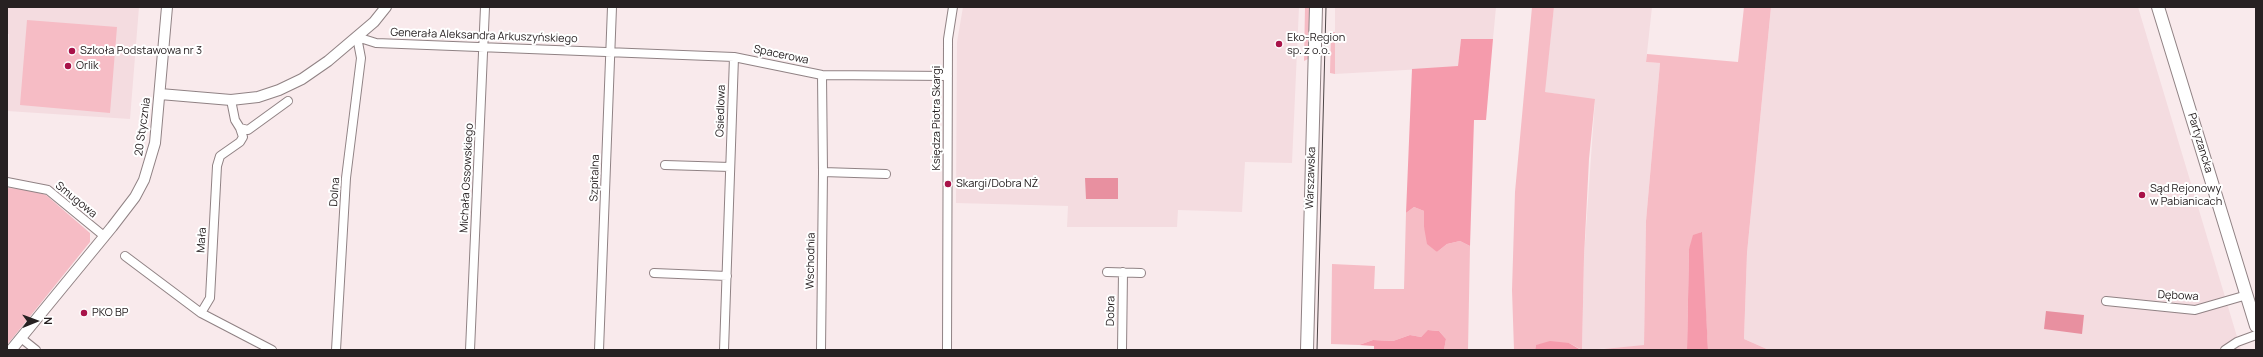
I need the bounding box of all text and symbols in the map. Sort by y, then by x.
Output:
street label: Generała Aleksandra Arkuszyńskiego [390,26,578,46]
place label: Eko-Region sp. z o.o. [1287,31,1345,57]
marker: Eko-Region sp. z o.o. [1274,39,1284,49]
street label: Spacerowa [752,43,810,67]
place label: Szkoła Podstawowa nr 3 [80,44,202,58]
marker: Szkoła Podstawowa nr 3 [67,46,77,56]
place label: Orlik [76,59,99,73]
marker: Orlik [63,61,73,71]
street label: Księdza Piotra Skargi [930,66,944,170]
street label: Osiedlowa [713,85,729,137]
street label: 20 Stycznia [132,97,154,157]
street label: Partyzancka [2185,111,2215,175]
street label: Michała Ossowskiego [458,123,476,233]
street label: Warszawska [1303,147,1319,209]
street label: Szpitalna [588,154,602,202]
street label: Dolna [327,177,343,207]
place label: Skargi/Dobra NŻ [956,177,1038,191]
street label: Smugowa [53,179,99,221]
marker: Skargi/Dobra NŻ [943,179,953,189]
place label: Sąd Rejonowy w Pabianicach [2150,182,2222,208]
marker: Sąd Rejonowy w Pabianicach [2137,190,2147,200]
street label: Mała [195,227,209,253]
street label: Wschodnia [804,233,818,289]
street label: Dębowa [2157,288,2199,304]
street label: Dobra [1104,296,1118,326]
north arrow [16,301,56,341]
place label: PKO BP [92,306,128,320]
marker: PKO BP [79,308,89,318]
text: N [41,317,56,325]

